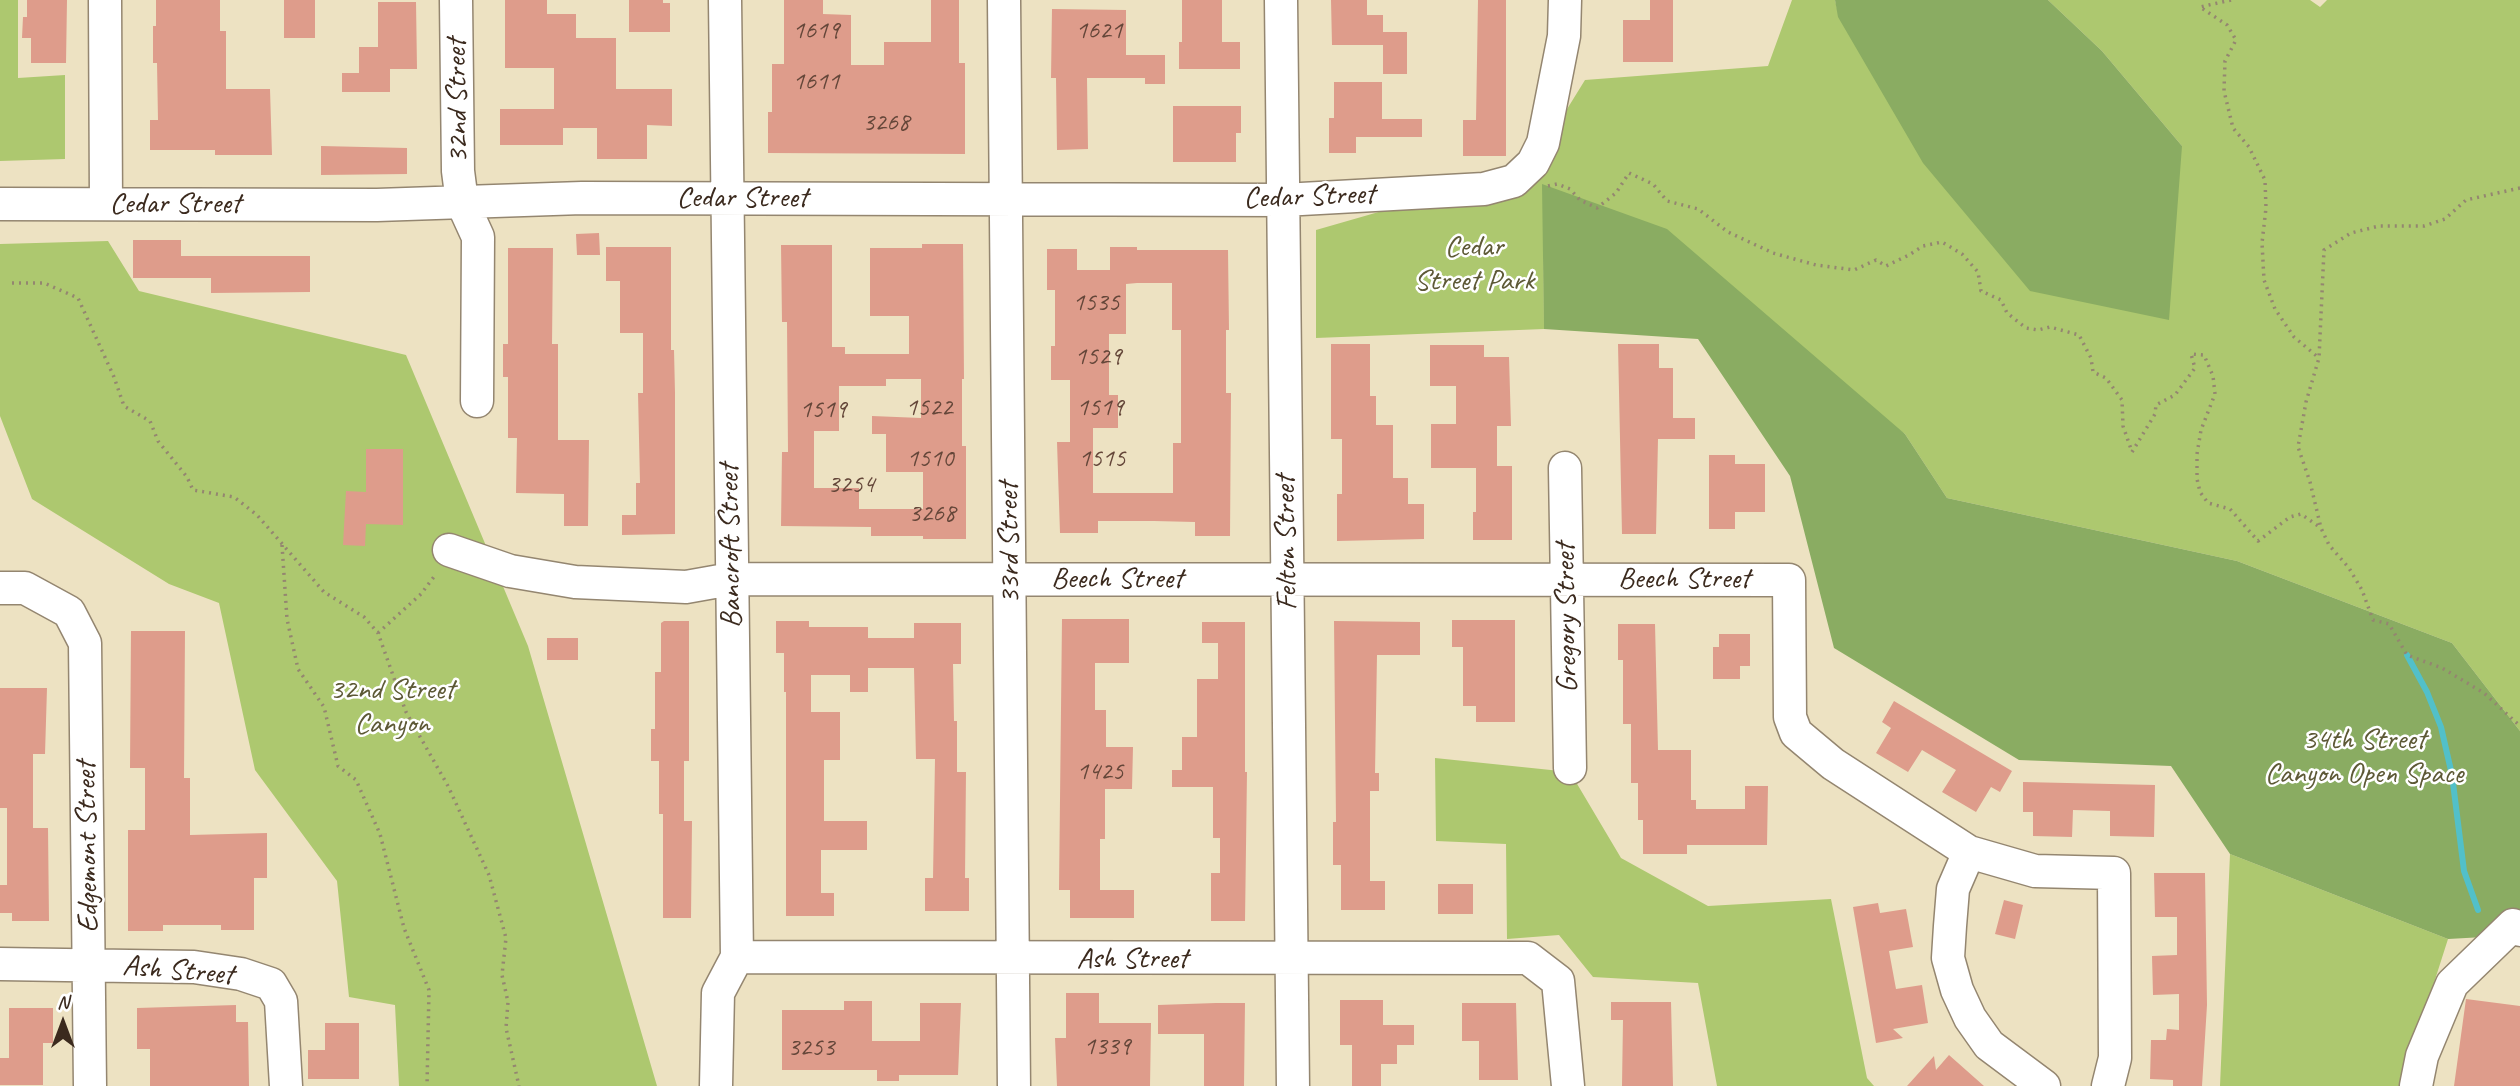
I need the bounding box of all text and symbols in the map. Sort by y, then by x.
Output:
house number: 1619 [793,15,839,47]
house number: 1621 [1076,15,1122,47]
street label: 32nd Street [439,38,477,164]
house number: 1611 [793,66,839,98]
house number: 3268 [863,107,909,139]
street label: Cedar Street [1243,177,1375,217]
street label: Cedar Street [676,180,808,216]
street label: Cedar Street [109,186,241,222]
park label: Cedar Street Park [1414,229,1534,300]
house number: 1535 [1073,287,1119,319]
house number: 1529 [1075,341,1121,373]
house number: 1522 [906,392,952,424]
house number: 1519 [1077,392,1123,424]
house number: 1519 [800,394,846,426]
house number: 1510 [907,443,953,475]
house number: 1515 [1079,443,1125,475]
street label: Bancroft Street [712,464,750,628]
house number: 3254 [828,469,874,501]
street label: Felton Street [1268,475,1306,611]
street label: 33rd Street [991,482,1029,604]
house number: 3268 [909,498,955,530]
street label: Gregory Street [1548,543,1586,693]
street label: Beech Street [1051,561,1183,597]
street label: Beech Street [1618,561,1750,597]
park label: 32nd Street Canyon [330,672,454,742]
park label: 34th Street Canyon Open Space [2265,722,2463,792]
house number: 1425 [1077,756,1123,788]
street label: Edgemont Street [69,761,107,933]
street label: Ash Street [1076,941,1188,977]
street label: Ash Street [121,948,235,994]
north arrow [28,988,98,1058]
text: N [57,990,69,1014]
house number: 1339 [1084,1031,1130,1063]
house number: 3253 [788,1032,834,1064]

